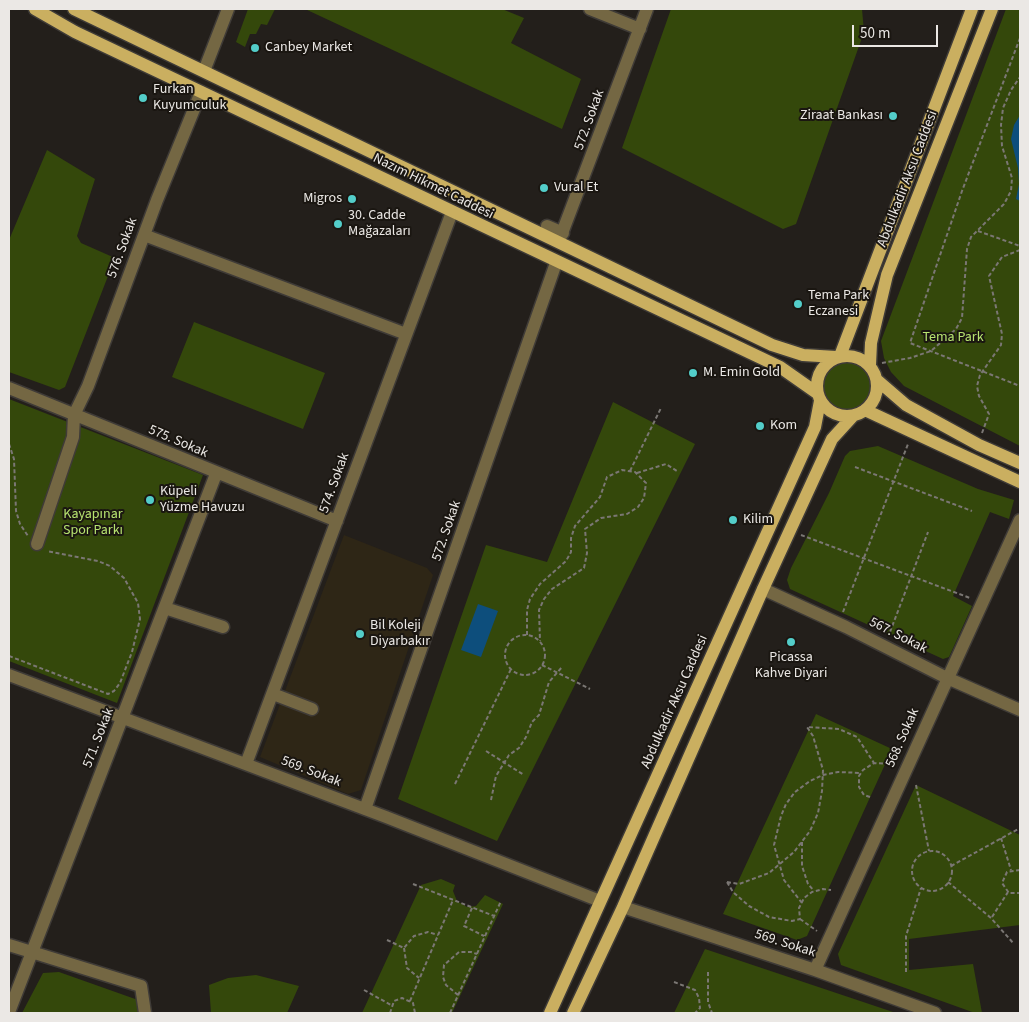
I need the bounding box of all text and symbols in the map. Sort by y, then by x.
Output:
scale bar [854,15,940,47]
text: 50 m [860,23,890,44]
place label: Canbey Market [265,40,352,56]
marker: Canbey Market [249,42,261,54]
place label: Furkan Kuyumculuk [153,82,226,114]
street label: 572. Sokak [571,88,609,152]
marker: Furkan Kuyumculuk [137,92,149,104]
place label: Ziraat Bankası [800,108,883,124]
street label: Abdulkadir Aksu Caddesi [874,108,942,250]
marker: Ziraat Bankası [887,110,899,122]
street label: Nazım Hikmet Caddesi [370,150,496,224]
place label: Vural Et [554,180,598,196]
marker: Vural Et [538,182,550,194]
place label: Migros [303,191,342,207]
marker: Migros [346,193,358,205]
place label: 30. Cadde Mağazaları [348,208,411,240]
street label: 576. Sokak [104,216,142,280]
marker: 30. Cadde Mağazaları [332,218,344,230]
place label: Tema Park Eczanesi [808,288,869,321]
marker: Tema Park Eczanesi [792,298,804,310]
park label: Tema Park [922,330,984,346]
place label: M. Emin Gold [703,365,780,381]
marker: M. Emin Gold [687,367,699,379]
place label: Kom [770,418,797,434]
marker: Kom [754,420,766,432]
street label: 575. Sokak [146,422,210,462]
street label: 574. Sokak [316,451,354,515]
place label: Küpeli Yüzme Havuzu [160,484,245,516]
marker: Küpeli Yüzme Havuzu [144,494,156,506]
street label: 572. Sokak [429,498,465,564]
park label: Kayapınar Spor Parkı [63,507,123,540]
place label: Kilim [743,512,773,528]
marker: Kilim [727,514,739,526]
street label: 567. Sokak [866,614,930,658]
place label: Bil Koleji Diyarbakır [370,618,430,650]
marker: Bil Koleji Diyarbakır [354,628,366,640]
street label: Abdulkadir Aksu Caddesi [638,632,712,772]
marker: Picassa Kahve Diyari [785,636,797,648]
place label: Picassa Kahve Diyari [755,650,827,682]
street label: 571. Sokak [80,706,118,770]
street label: 568. Sokak [883,706,923,770]
street label: 569. Sokak [279,753,343,791]
street label: 569. Sokak [752,926,818,962]

